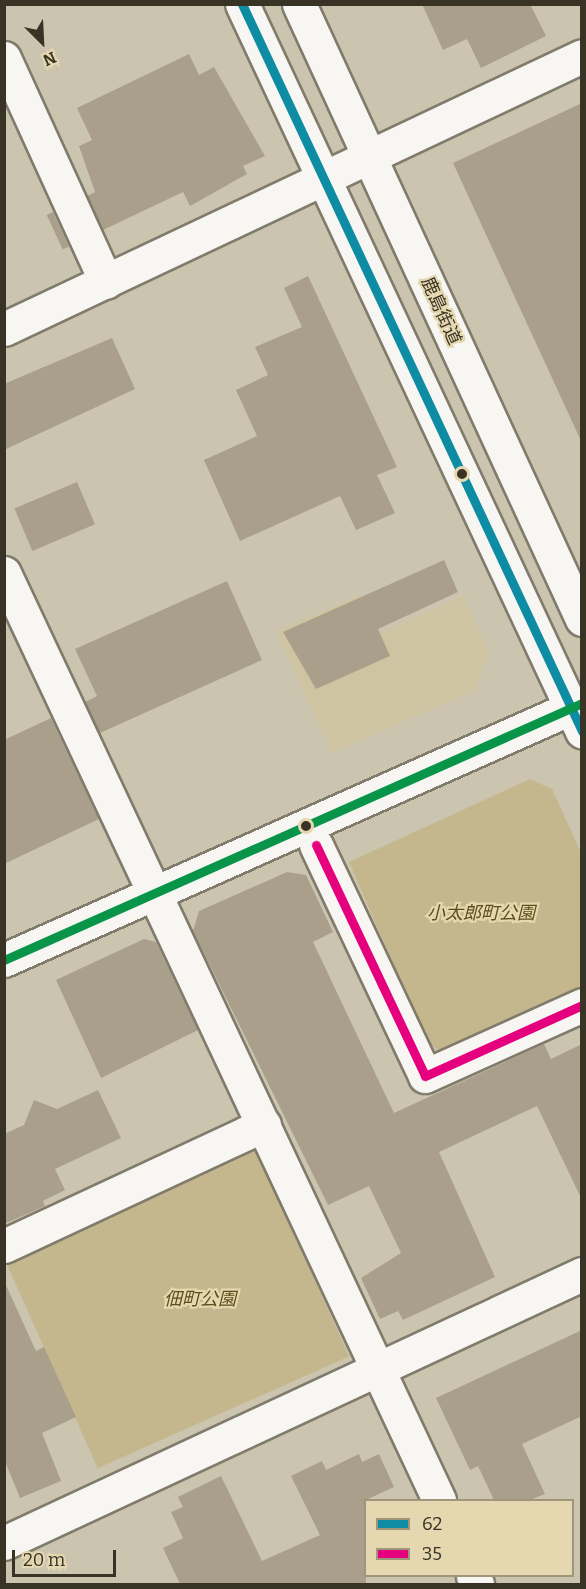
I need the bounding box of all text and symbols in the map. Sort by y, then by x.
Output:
north arrow [12,12,72,72]
text: N [40,48,59,70]
street label: 鹿島街道 [416,274,466,348]
unlabelled marker [456,468,468,480]
unlabelled marker [300,820,312,832]
park label: 小太郎町公園 [427,902,535,924]
park label: 佃町公園 [164,1288,236,1310]
legend [364,1499,574,1577]
text: 62 [422,1513,442,1535]
scale bar [15,1538,118,1576]
text: 35 [422,1543,442,1565]
text: 20 m [23,1549,65,1571]

